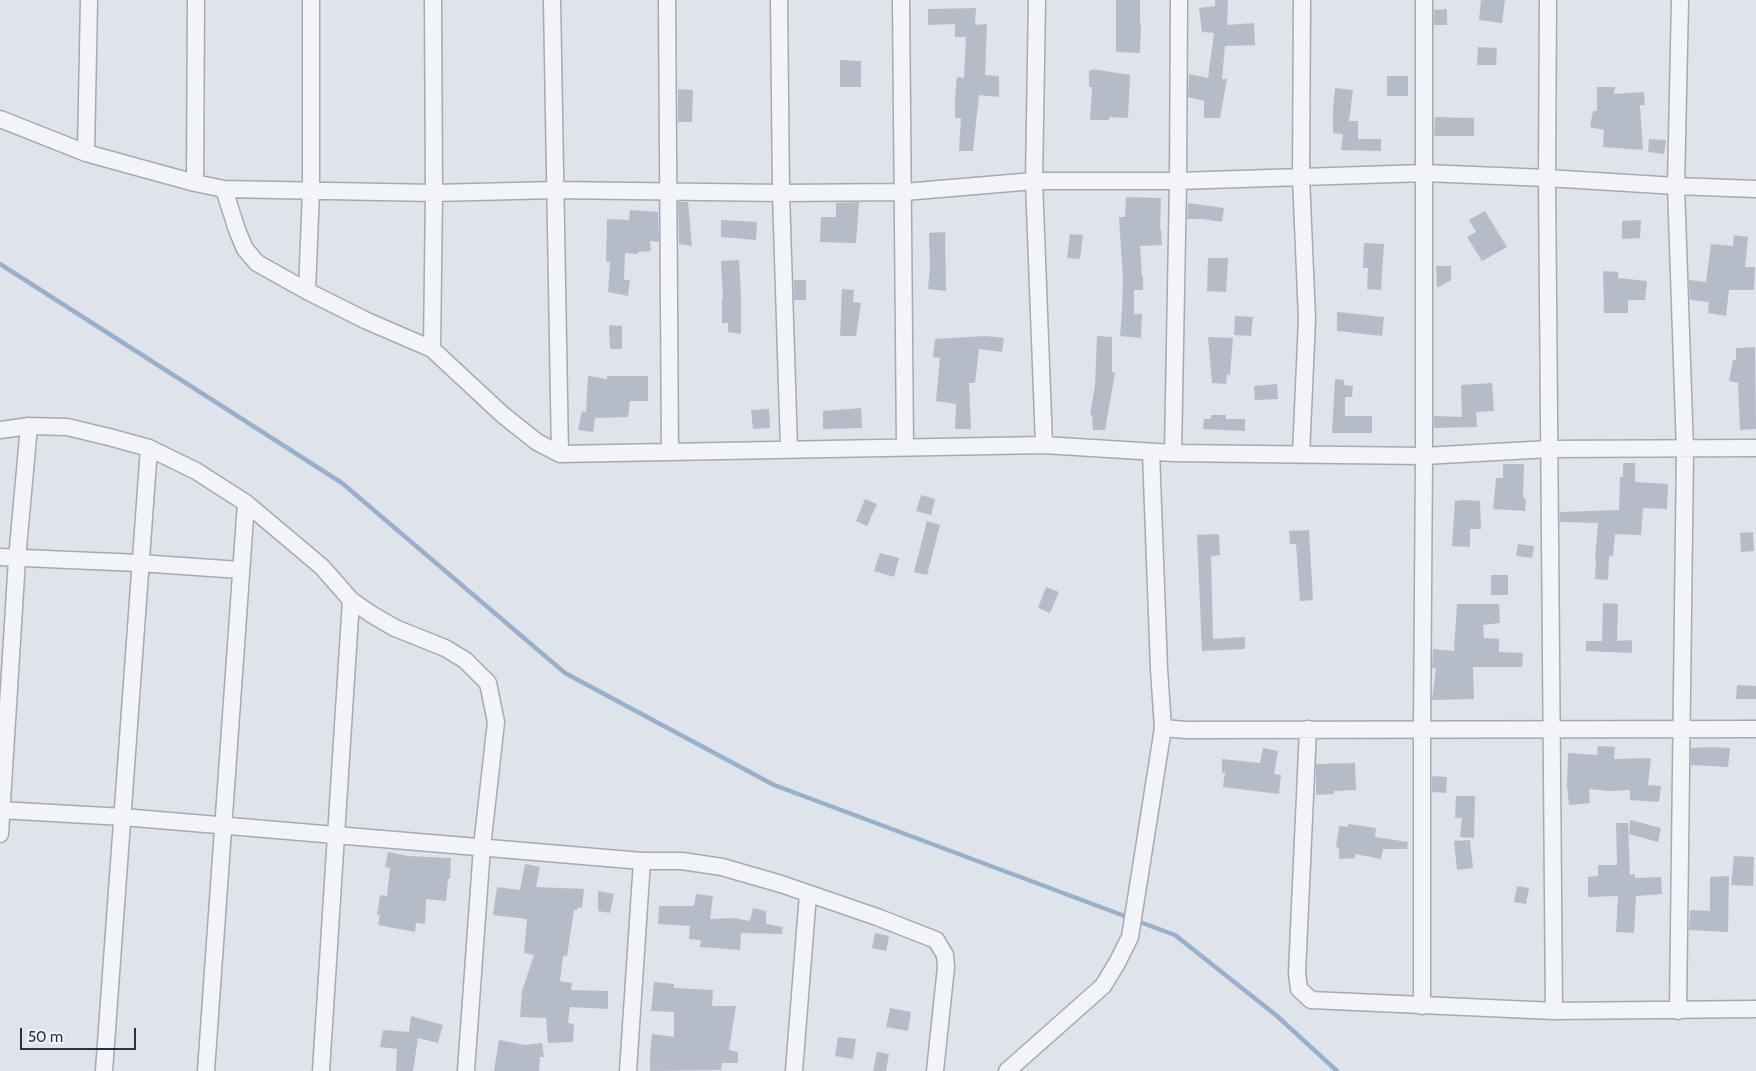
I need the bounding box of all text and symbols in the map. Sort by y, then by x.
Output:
scale bar [22,1018,139,1050]
text: 50 m [28,1028,63,1046]

